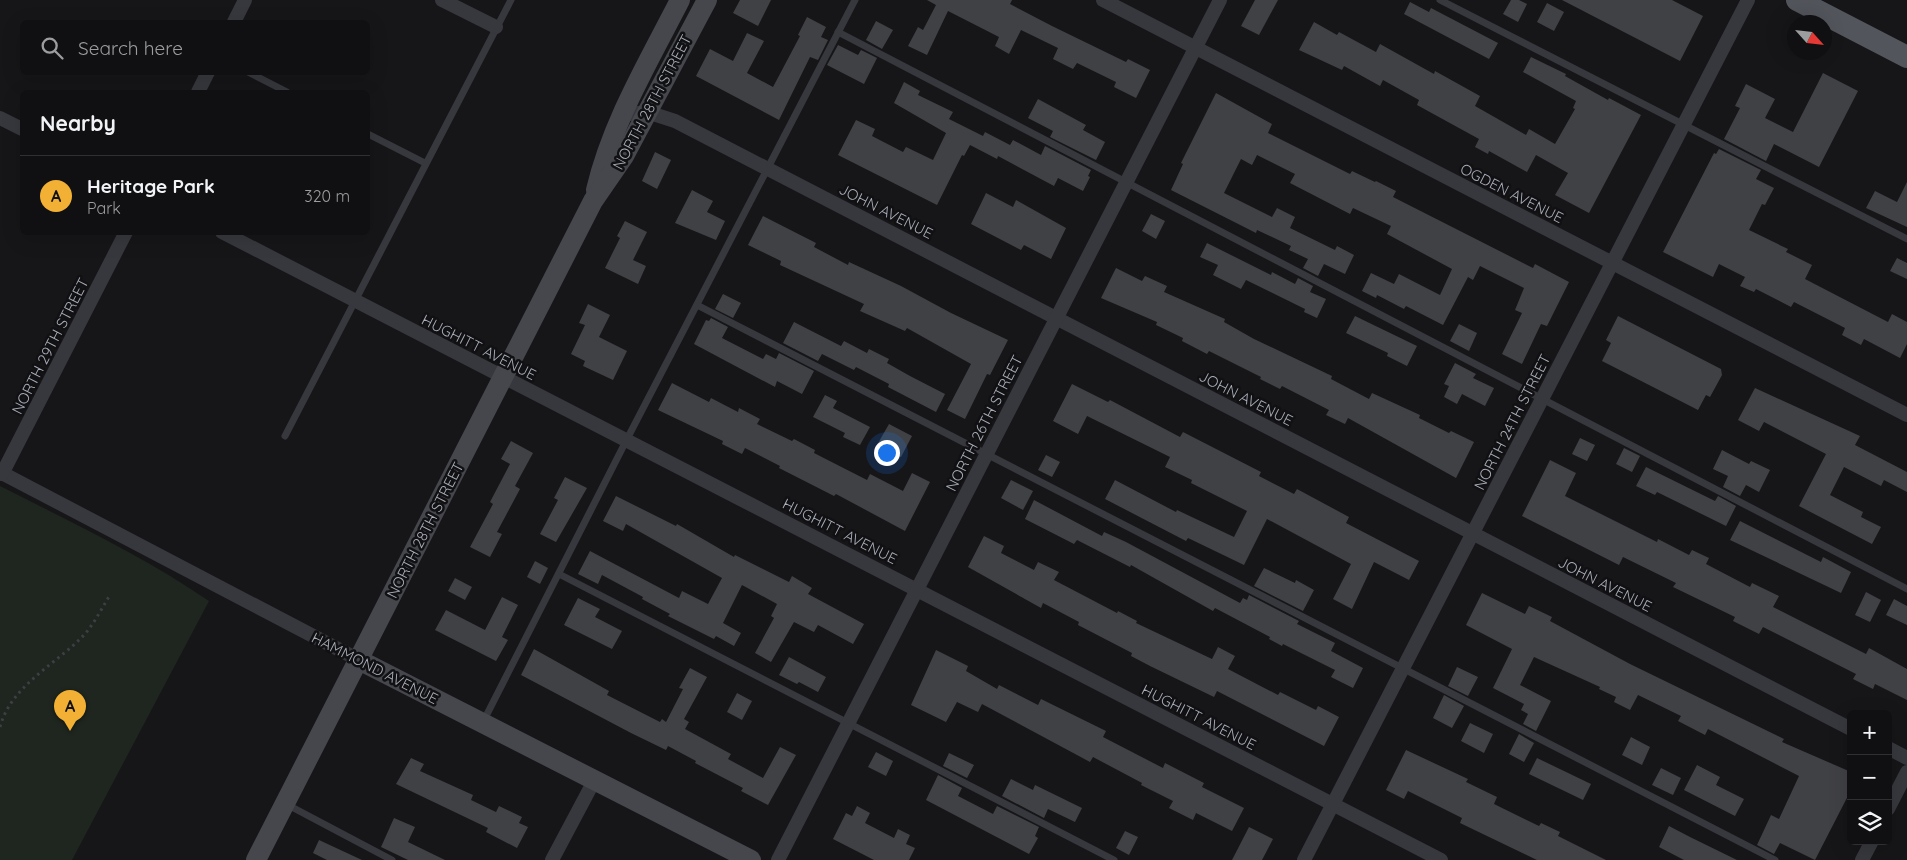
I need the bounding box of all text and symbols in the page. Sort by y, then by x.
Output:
north arrow [1787,15,1832,60]
search box [20,20,370,75]
street label: NORTH 28TH STREET [608,31,696,173]
icon: search [38,34,66,62]
text: Search here [78,36,183,60]
text: Nearby [40,110,116,136]
street label: OGDEN AVENUE [1457,159,1567,227]
text: Heritage Park [87,174,215,198]
street label: JOHN AVENUE [836,179,936,243]
text: A [51,186,61,206]
text: 320 m [304,186,350,206]
text: Park [87,198,121,218]
street label: NORTH 29TH STREET [7,275,93,417]
street label: HUGHITT AVENUE [419,310,539,384]
street label: NORTH 24TH STREET [1470,351,1554,493]
street label: NORTH 26TH STREET [941,352,1027,494]
street label: JOHN AVENUE [1196,366,1296,430]
your location [874,440,900,466]
street label: NORTH 28TH STREET [382,459,468,601]
street label: HUGHITT AVENUE [780,494,900,568]
street label: JOHN AVENUE [1555,552,1655,616]
street label: HAMMOND AVENUE [309,628,441,708]
street label: HUGHITT AVENUE [1139,680,1259,754]
pin: A [54,690,86,731]
map controls [1847,710,1892,845]
button: + [1847,710,1892,755]
button: − [1847,755,1892,800]
button: layers [1847,800,1892,845]

